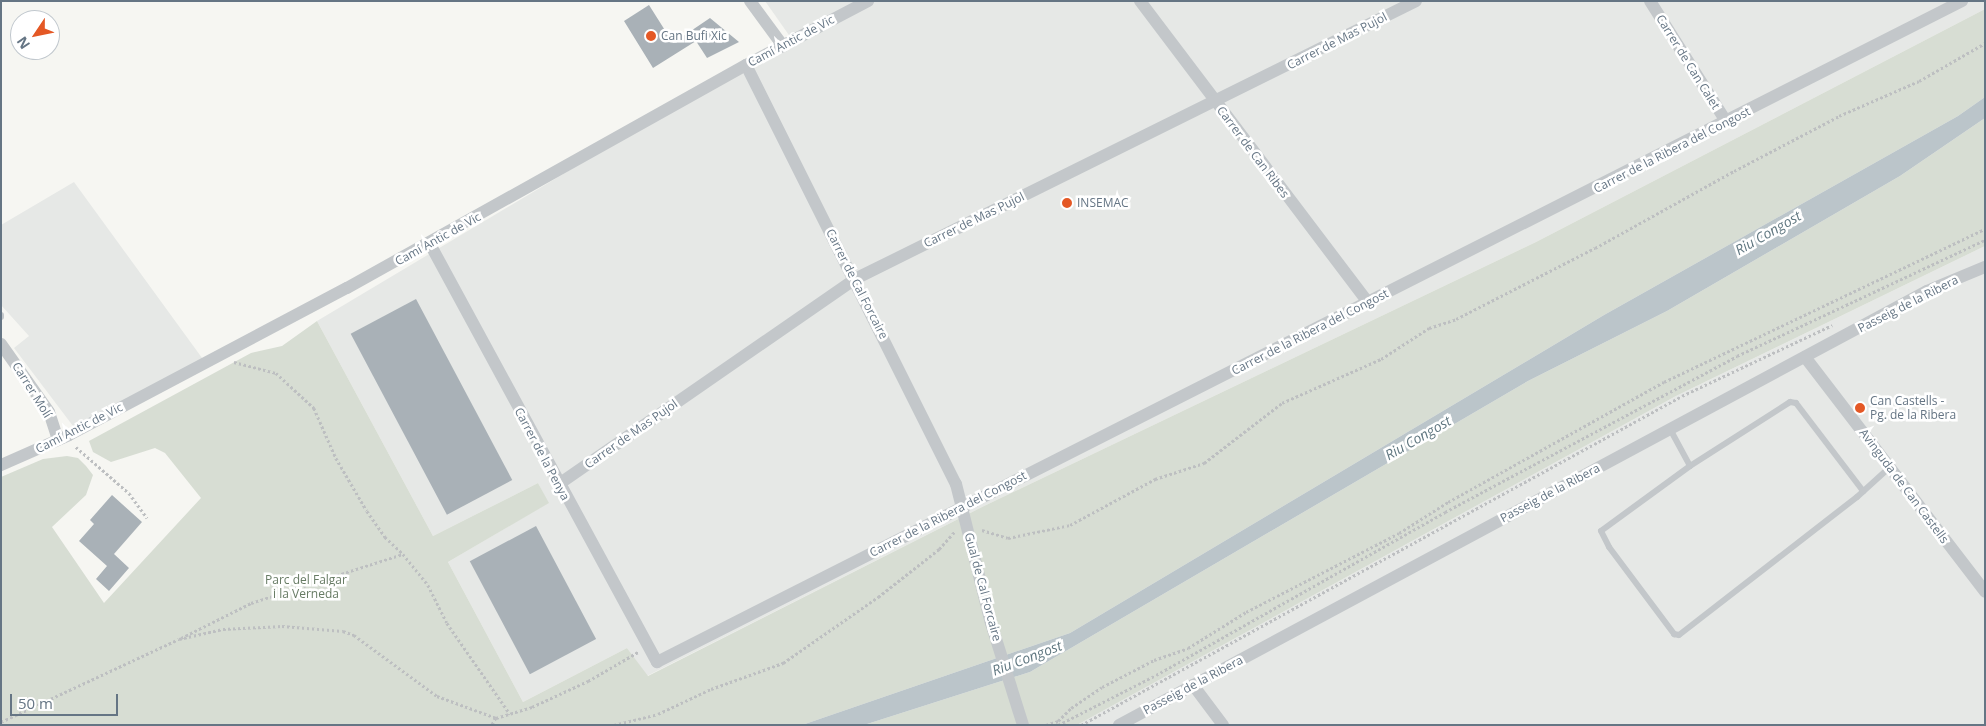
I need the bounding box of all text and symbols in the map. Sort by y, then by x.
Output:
north arrow [10,10,60,60]
street label: Carrer de Mas Pujol [1285,10,1389,72]
street label: Camí Antic de Vic [745,12,837,70]
street label: Carrer de Can Calet [1653,12,1723,112]
place label: Can Bufi Xic [661,29,727,43]
marker: Can Bufi Xic [645,30,657,42]
text: N [12,33,34,53]
street label: Carrer de Can Ribes [1214,103,1292,201]
street label: Carrer de la Ribera del Congost [1591,104,1753,196]
street label: Carrer de Mas Pujol [921,189,1027,251]
place label: INSEMAC [1077,196,1129,210]
marker: INSEMAC [1061,197,1073,209]
water label: Riu Congost [1732,207,1804,259]
street label: Camí Antic de Vic [393,209,483,269]
street label: Carrer de Cal Forcaire [823,226,891,342]
street label: Passeig de la Ribera [1855,272,1961,336]
street label: Carrer de la Ribera del Congost [1229,286,1391,378]
street label: Carrer Molí [9,360,55,420]
place label: Can Castells - Pg. de la Ribera [1870,394,1956,422]
street label: Carrer de Mas Pujol [582,397,680,471]
street label: Camí Antic de Vic [33,400,125,456]
marker: Can Castells - Pg. de la Ribera [1854,402,1866,414]
street label: Carrer de la Penya [512,405,572,503]
water label: Riu Congost [1382,412,1454,464]
street label: Avinguda de Can Castells [1856,426,1952,546]
street label: Passeig de la Ribera [1498,461,1602,525]
street label: Carrer de la Ribera del Congost [867,468,1029,560]
street label: Gual de Cal Forcaire [962,531,1004,643]
park label: Parc del Falgar i la Verneda [265,573,347,601]
water label: Riu Congost [990,637,1064,679]
street label: Passeig de la Ribera [1141,653,1245,717]
scale bar [12,684,120,716]
text: 50 m [18,693,53,713]

